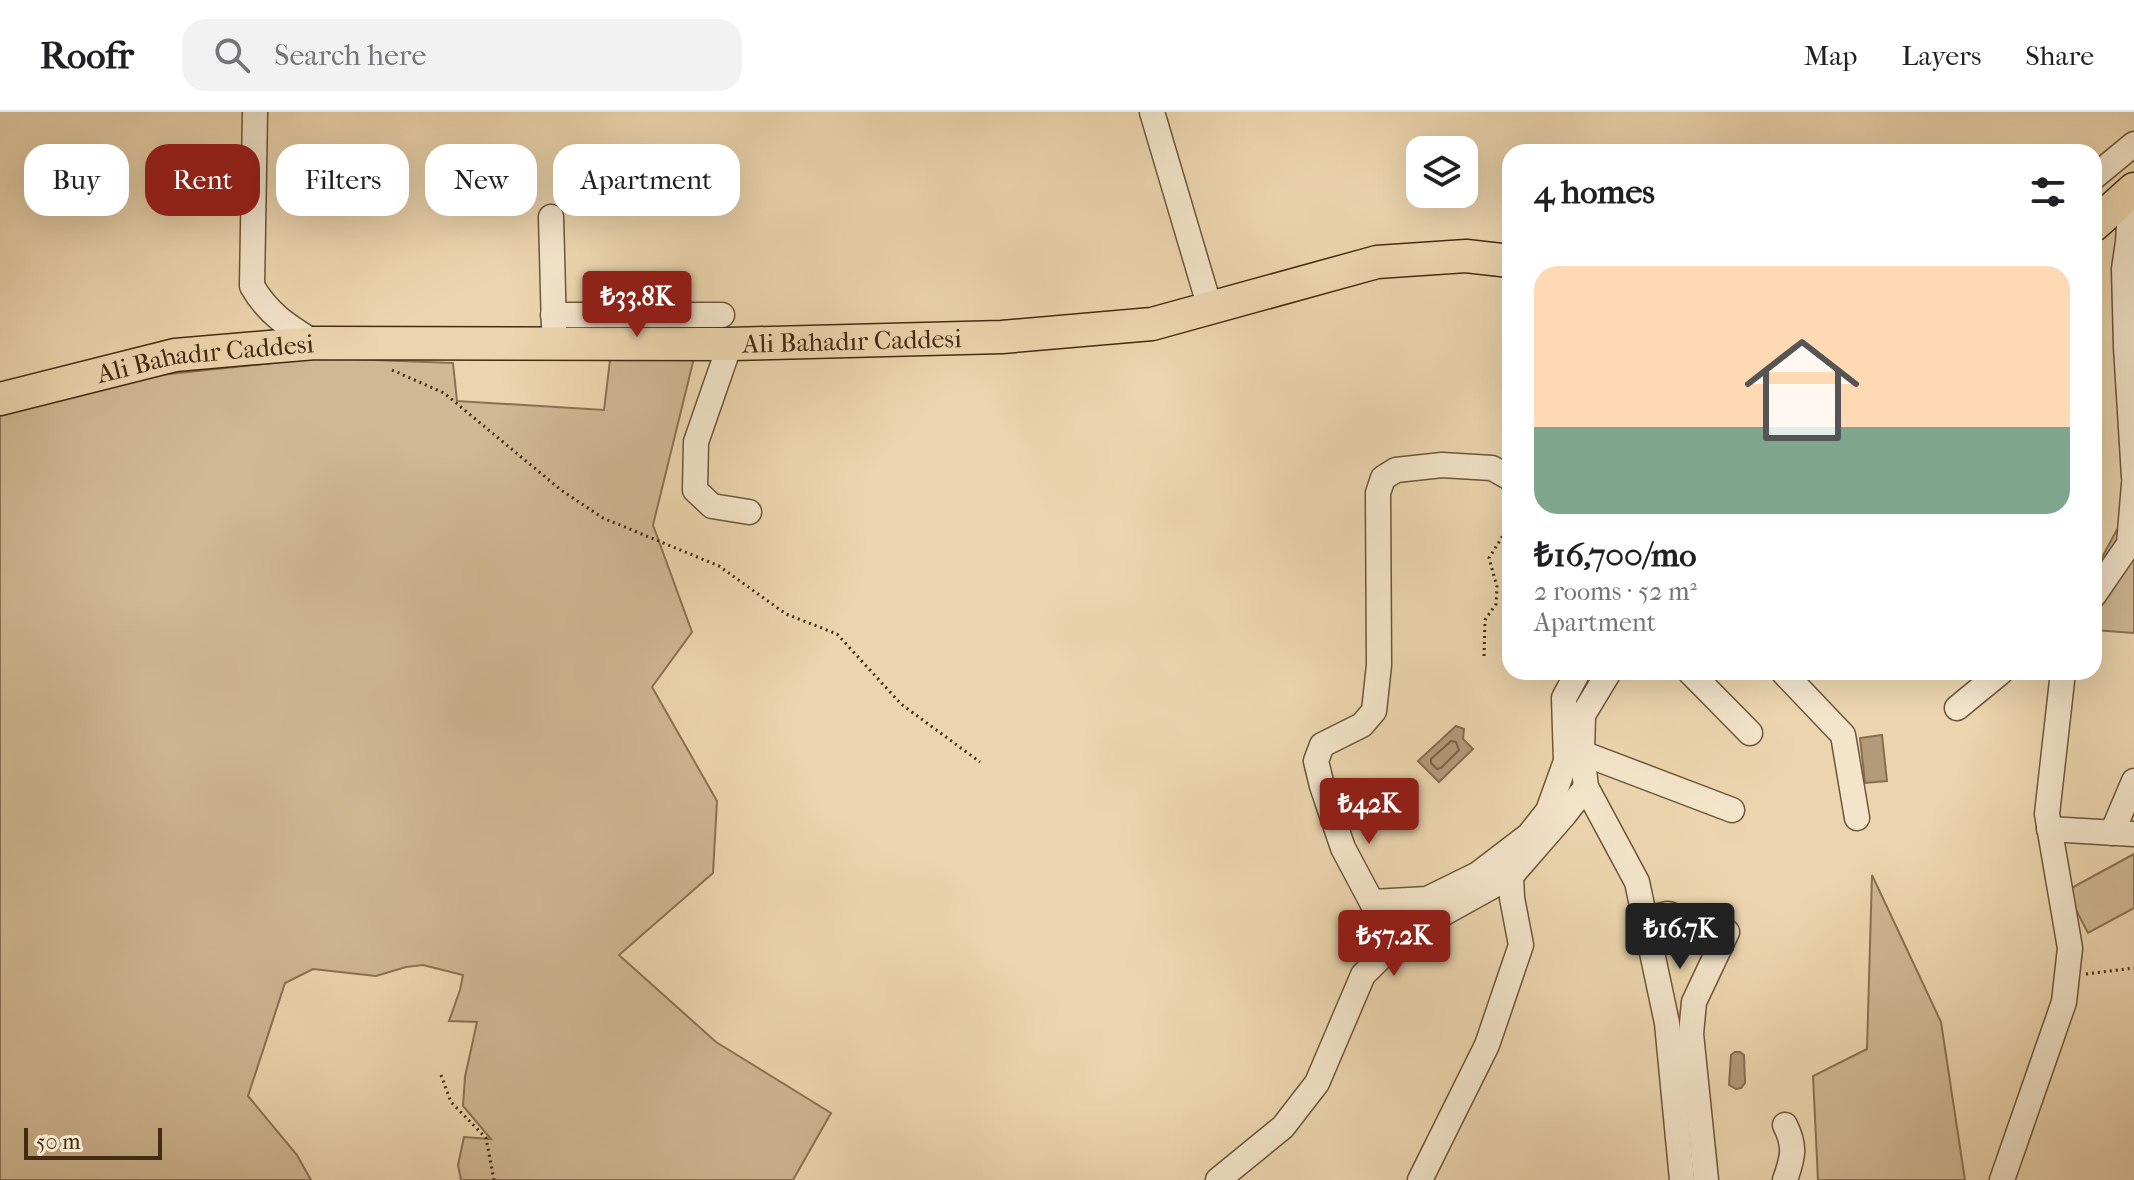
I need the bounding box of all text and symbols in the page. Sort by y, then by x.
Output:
search box [182,19,742,91]
text: Roofr [40,33,134,78]
icon: search [210,33,254,77]
text: Search here [274,38,426,73]
text: Map [1804,39,1857,72]
text: Layers [1901,39,1981,72]
text: Share [2025,39,2094,72]
map controls [1406,136,1478,208]
button: layers [1406,136,1478,208]
chip: Buy [24,144,129,216]
chip: Rent [145,144,260,216]
chip: Filters [276,144,409,216]
chip: New [425,144,537,216]
chip: Apartment [553,144,740,216]
icon: filters [2026,170,2070,214]
text: 4 homes [1534,172,1655,212]
pin: ₺33.8K [572,271,702,339]
text: ₺33.8K [600,281,674,312]
icon: home [1730,318,1874,462]
street label: Ali Bahadır Caddesi [741,323,962,360]
street label: Ali Bahadır Caddesi [93,328,315,390]
text: ₺16,700/mo [1534,535,1697,575]
text: 2 rooms · 52 m² [1534,576,1697,607]
text: Apartment [1534,607,1656,638]
pin: ₺42K [1322,778,1416,846]
text: ₺42K [1338,788,1400,819]
pin: ₺16.7K [1615,903,1745,971]
pin: ₺57.2K [1329,910,1459,978]
text: ₺16.7K [1643,913,1717,944]
text: ₺57.2K [1356,920,1432,951]
scale bar [24,1124,162,1160]
text: 50 m [36,1129,81,1155]

